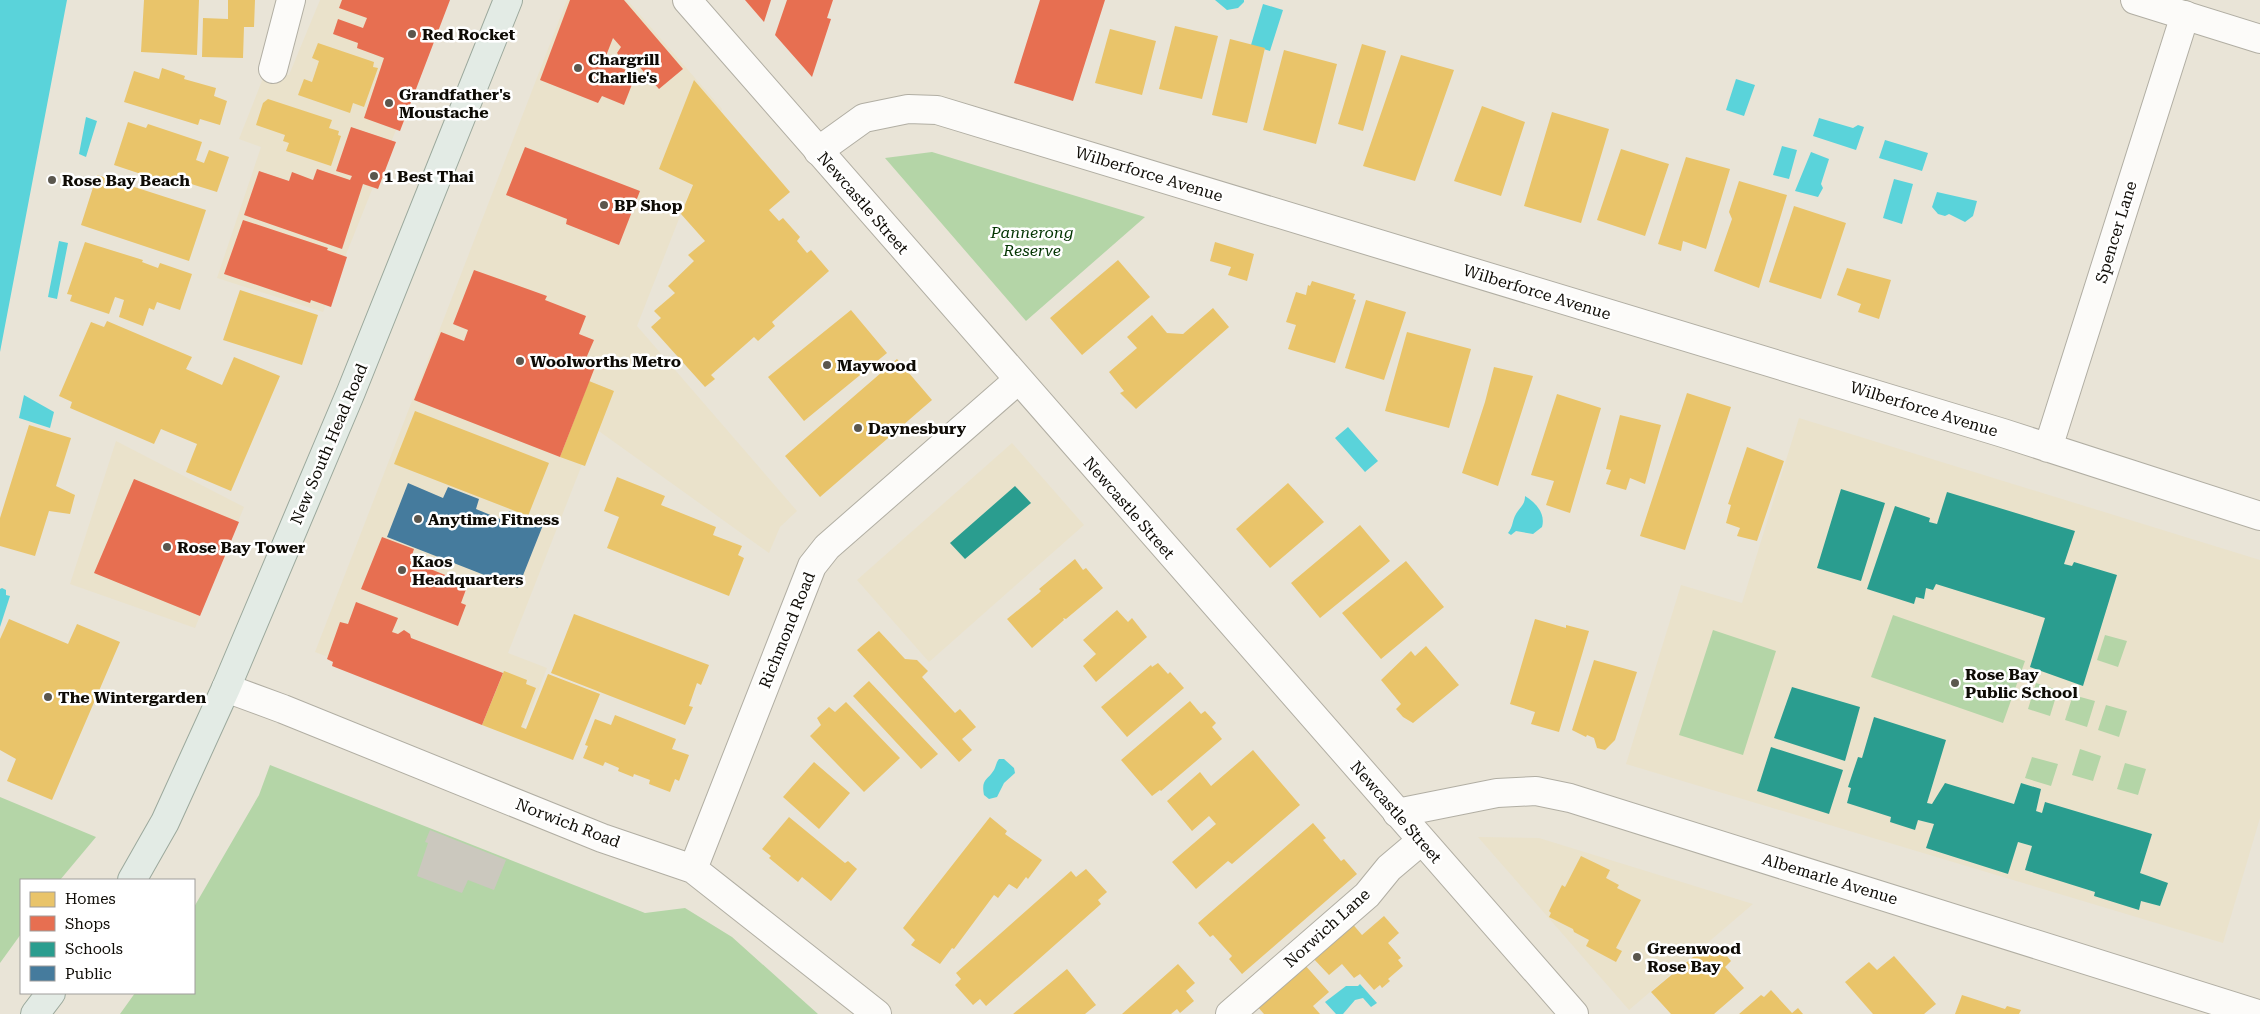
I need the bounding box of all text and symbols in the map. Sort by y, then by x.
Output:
place label: Red Rocket [422,25,516,44]
marker: Red Rocket [406,28,418,40]
place label: Chargrill Charlie's [588,50,660,87]
marker: Chargrill Charlie's [572,62,584,74]
place label: Grandfather's Moustache [399,85,511,122]
marker: Grandfather's Moustache [383,97,395,109]
street label: Wilberforce Avenue [1073,142,1225,206]
street label: Newcastle Street [814,148,913,258]
place label: 1 Best Thai [384,167,475,186]
marker: 1 Best Thai [368,170,380,182]
place label: Rose Bay Beach [62,171,190,190]
marker: Rose Bay Beach [46,174,58,186]
street label: Spencer Lane [2091,178,2141,285]
place label: BP Shop [614,196,683,215]
marker: BP Shop [598,199,610,211]
park label: Pannerong Reserve [990,223,1073,260]
street label: Wilberforce Avenue [1461,260,1613,324]
place label: Woolworths Metro [530,352,681,371]
marker: Woolworths Metro [514,355,526,367]
place label: Maywood [837,356,917,375]
marker: Maywood [821,359,833,371]
street label: New South Head Road [286,361,372,527]
street label: Wilberforce Avenue [1848,377,2000,441]
place label: Daynesbury [868,419,966,438]
marker: Daynesbury [852,422,864,434]
street label: Newcastle Street [1080,453,1179,563]
place label: Anytime Fitness [428,510,559,529]
marker: Anytime Fitness [412,513,424,525]
place label: Rose Bay Tower [177,538,305,557]
marker: Rose Bay Tower [161,541,173,553]
place label: Kaos Headquarters [412,552,524,589]
marker: Kaos Headquarters [396,564,408,576]
street label: Richmond Road [755,569,819,691]
place label: Rose Bay Public School [1965,665,2078,702]
marker: Rose Bay Public School [1949,677,1961,689]
place label: The Wintergarden [58,688,206,707]
marker: The Wintergarden [42,691,54,703]
street label: Newcastle Street [1347,757,1446,867]
street label: Norwich Road [513,794,623,852]
street label: Albemarle Avenue [1760,849,1900,909]
legend [20,879,195,994]
street label: Norwich Lane [1280,884,1374,971]
text: Homes [65,890,116,908]
text: Shops [65,915,110,933]
place label: Greenwood Rose Bay [1647,939,1741,976]
text: Schools [65,940,123,958]
marker: Greenwood Rose Bay [1631,951,1643,963]
text: Public [65,965,112,983]

